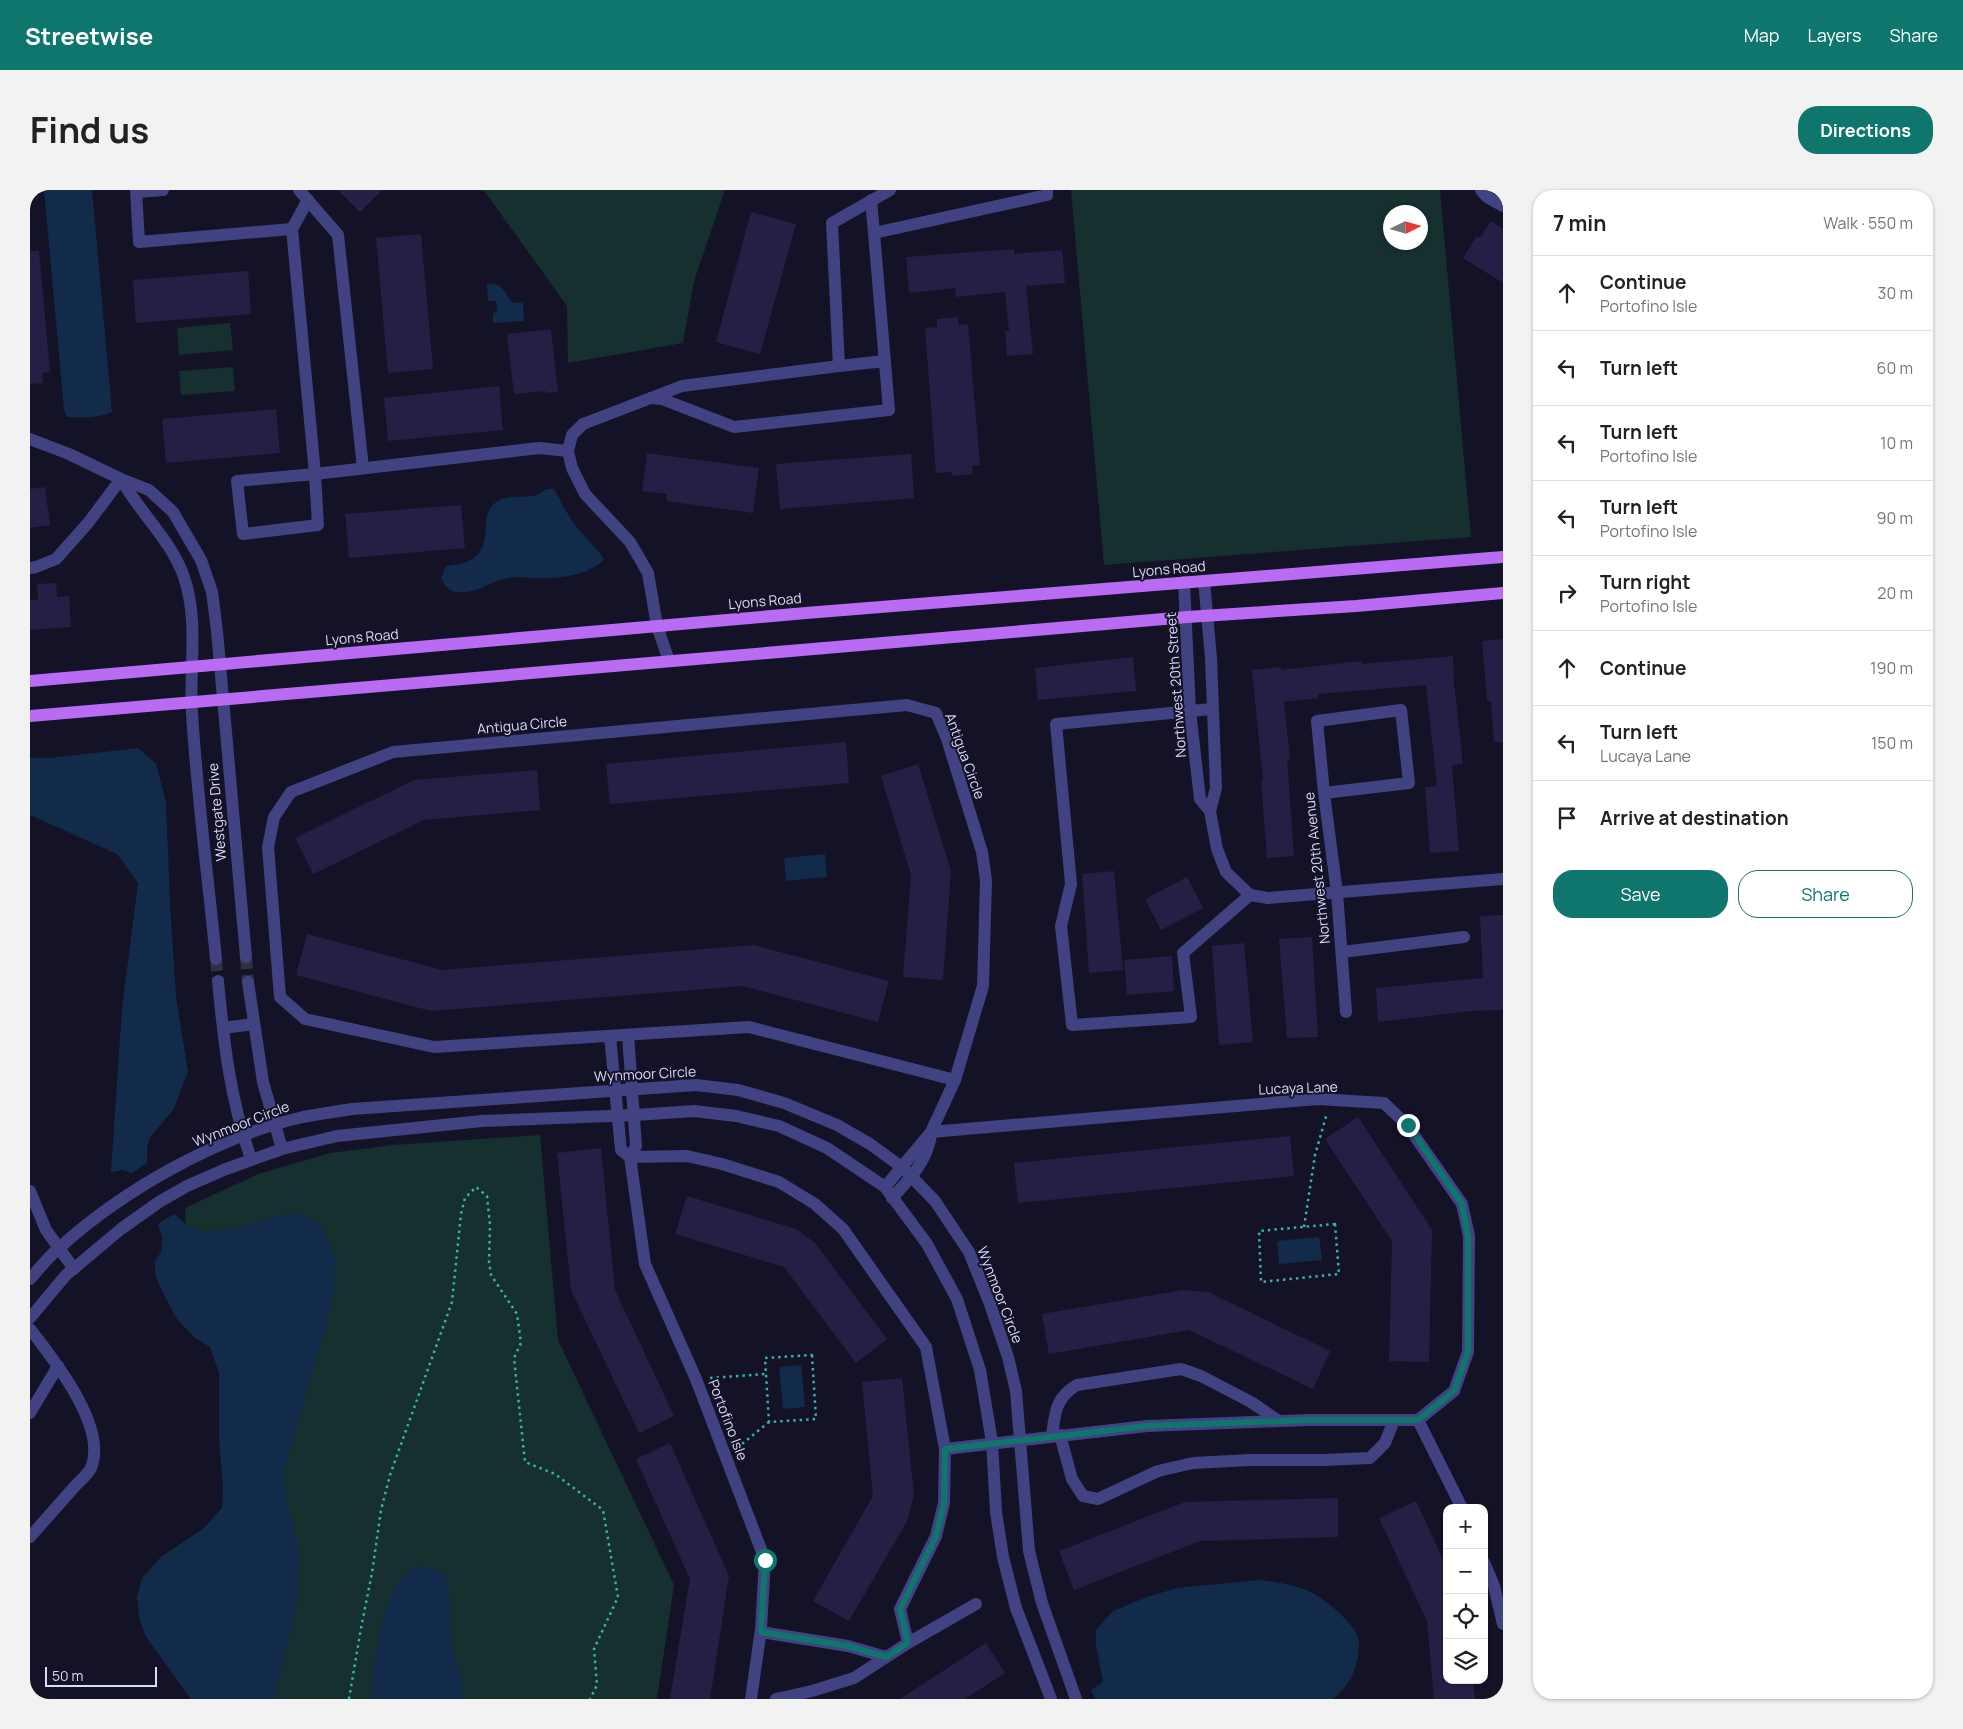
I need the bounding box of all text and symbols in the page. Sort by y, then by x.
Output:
text: Streetwise [25,19,153,52]
text: Map [1744,23,1779,47]
text: Layers [1807,23,1861,47]
text: Share [1889,23,1938,47]
text: Find us [30,106,149,154]
button: Directions [1798,106,1933,154]
north arrow [1383,205,1428,250]
text: 7 min [1553,209,1606,237]
text: Walk · 550 m [1823,212,1913,234]
text: Continue [1600,269,1686,295]
icon: ahead [1553,279,1581,307]
text: 30 m [1878,282,1913,304]
text: Portofino Isle [1600,295,1697,317]
icon: left [1553,354,1581,382]
text: Turn left [1600,355,1678,381]
text: 60 m [1877,357,1913,379]
text: Turn left [1600,419,1678,445]
icon: left [1553,429,1581,457]
text: 10 m [1880,432,1913,454]
text: Portofino Isle [1600,445,1697,467]
text: Turn left [1600,494,1678,520]
icon: left [1553,504,1581,532]
text: 90 m [1877,507,1913,529]
text: Portofino Isle [1600,520,1697,542]
street label: Lyons Road [1132,556,1206,581]
text: Turn right [1600,569,1690,595]
icon: right [1553,579,1581,607]
text: 20 m [1877,582,1913,604]
street label: Lyons Road [728,588,802,613]
text: Portofino Isle [1600,595,1697,617]
street label: Northwest 20th Street [1161,611,1190,758]
street label: Lyons Road [325,624,399,649]
icon: ahead [1553,654,1581,682]
text: Continue [1600,655,1686,681]
text: 190 m [1870,657,1913,679]
street label: Antigua Circle [941,710,990,802]
street label: Antigua Circle [476,711,568,738]
text: Turn left [1600,719,1678,745]
icon: left [1553,729,1581,757]
text: 150 m [1871,732,1913,754]
text: Lucaya Lane [1600,745,1691,767]
street label: Westgate Drive [203,762,230,862]
street label: Northwest 20th Avenue [1299,791,1334,945]
icon: arrive [1553,804,1581,832]
text: Arrive at destination [1600,805,1789,831]
button: Save [1553,870,1728,918]
button: Share [1738,870,1913,918]
street label: Wynmoor Circle [593,1061,697,1086]
street label: Lucaya Lane [1258,1077,1338,1098]
street label: Wynmoor Circle [190,1096,292,1151]
route end [1397,1114,1420,1137]
street label: Wynmoor Circle [973,1244,1028,1346]
street label: Portofino Isle [704,1377,753,1463]
map controls [1443,1504,1488,1684]
button: + [1443,1504,1488,1549]
route start [754,1549,777,1572]
button: − [1443,1549,1488,1594]
button: locate [1443,1594,1488,1639]
button: layers [1443,1639,1488,1684]
scale bar [45,1664,158,1687]
text: 50 m [52,1666,83,1685]

